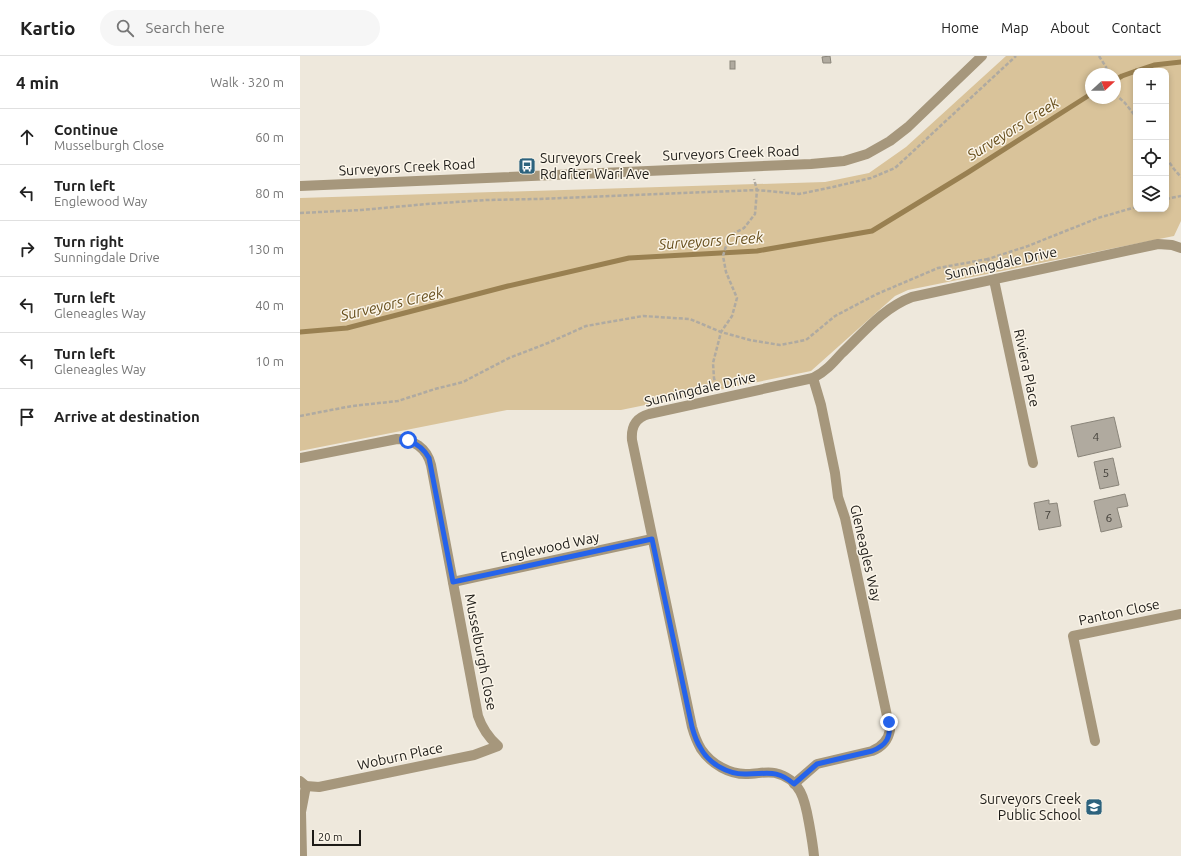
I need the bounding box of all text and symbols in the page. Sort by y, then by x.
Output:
search box [100,10,380,46]
text: Kartio [20,17,76,39]
icon: search [114,17,136,39]
text: Search here [146,19,225,36]
text: Home [941,20,979,36]
text: Map [1001,20,1029,36]
text: About [1051,20,1090,36]
text: Contact [1112,20,1161,36]
north arrow [1085,68,1121,104]
map controls [1133,68,1169,212]
button: + [1133,68,1169,104]
text: 4 min [16,73,59,92]
text: Walk · 320 m [210,75,284,89]
water label: Surveyors Creek [963,93,1062,164]
button: − [1133,104,1169,140]
text: Continue [54,121,118,138]
icon: ahead [16,126,38,148]
text: 60 m [255,130,284,144]
text: Musselburgh Close [54,138,164,152]
button: locate [1133,140,1169,176]
street label: Surveyors Creek Road [662,143,800,163]
place label: Surveyors Creek Rd after Wari Ave [540,150,650,182]
street label: Surveyors Creek Road [338,155,476,179]
bus stop icon: Surveyors Creek Rd after Wari Ave [517,156,537,176]
button: layers [1133,176,1169,212]
text: Turn left [54,177,115,194]
icon: left [16,182,38,204]
text: 80 m [255,186,284,200]
text: Englewood Way [54,194,147,208]
water label: Surveyors Creek [657,228,764,253]
text: Turn right [54,233,124,250]
icon: right [16,238,38,260]
text: 130 m [248,242,284,256]
street label: Sunningdale Drive [944,243,1058,283]
text: Sunningdale Drive [54,250,160,264]
water label: Surveyors Creek [338,283,445,324]
text: Turn left [54,289,115,306]
icon: left [16,294,38,316]
text: 40 m [255,298,284,312]
text: Gleneagles Way [54,306,146,320]
street label: Riviera Place [1011,328,1043,408]
text: Turn left [54,345,115,362]
icon: left [16,350,38,372]
text: 10 m [255,354,284,368]
text: Gleneagles Way [54,362,146,376]
street label: Sunningdale Drive [643,368,757,410]
icon: arrive [16,406,38,428]
text: Arrive at destination [54,408,200,425]
house number: 4 [1093,430,1100,443]
route start [399,431,417,449]
house number: 5 [1103,466,1109,479]
street label: Gleneagles Way [847,503,885,603]
house number: 7 [1045,508,1051,521]
house number: 6 [1106,511,1113,524]
street label: Englewood Way [499,529,601,565]
street label: Musselburgh Close [462,592,500,712]
street label: Panton Close [1077,596,1161,628]
route end [880,713,898,731]
street label: Woburn Place [356,739,444,773]
place label: Surveyors Creek Public School [980,791,1081,823]
school or university icon: Surveyors Creek Public School [1084,797,1104,817]
scale bar [312,828,361,847]
text: 20 m [318,831,342,843]

